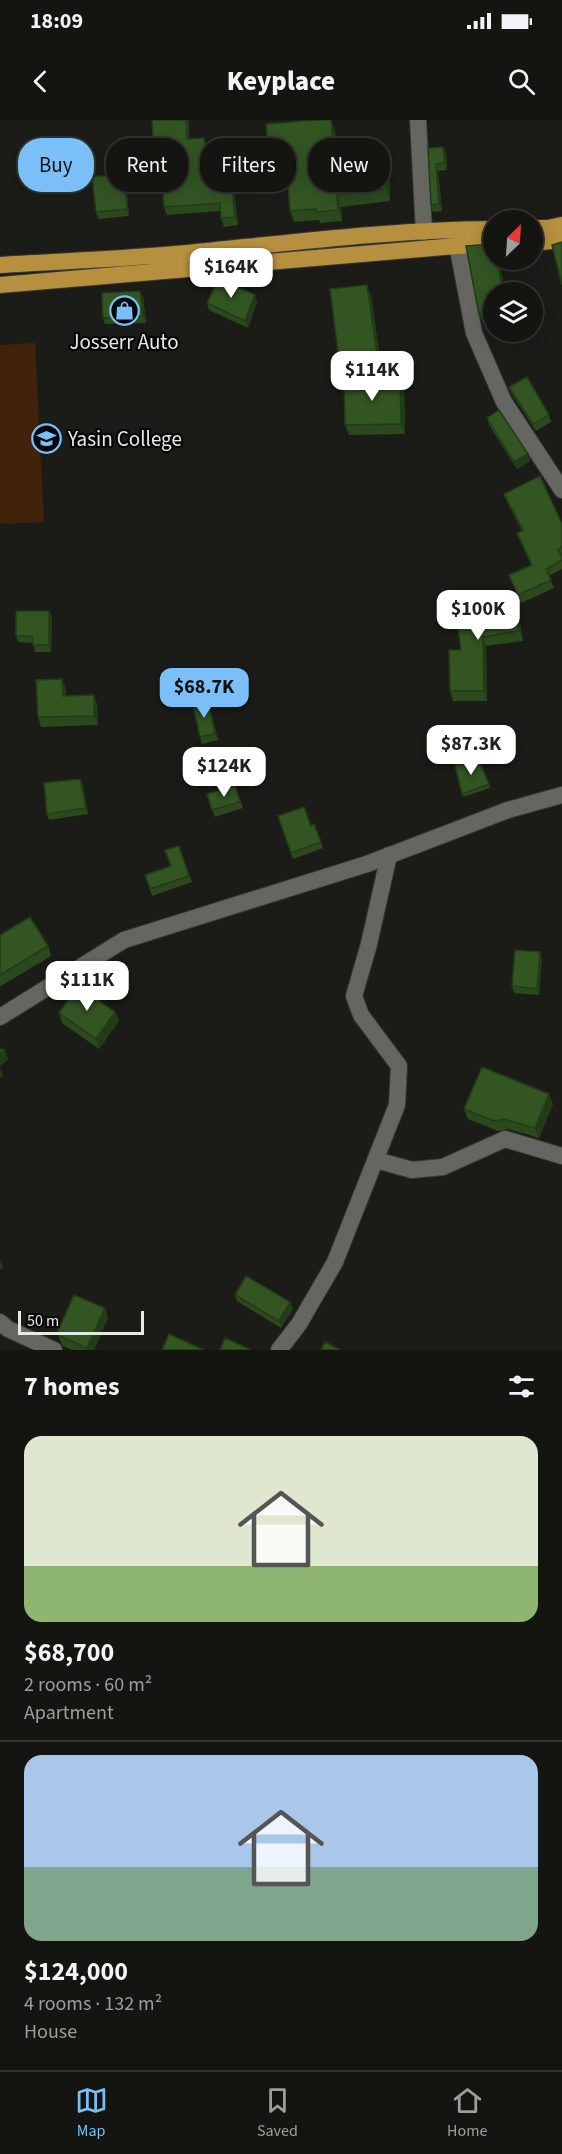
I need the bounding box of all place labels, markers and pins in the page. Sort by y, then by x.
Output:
pin: $164K [189,248,273,299]
shop icon: Josserr Auto [108,295,140,327]
place label: Josserr Auto [69,327,179,357]
pin: $114K [330,351,414,402]
school or university icon: Yasin College [31,423,63,455]
place label: Yasin College [67,424,182,454]
pin: $100K [436,590,520,641]
pin: $68.7K [155,668,253,719]
pin: $87.3K [422,725,520,776]
pin: $124K [182,747,266,798]
pin: $111K [45,961,129,1012]

